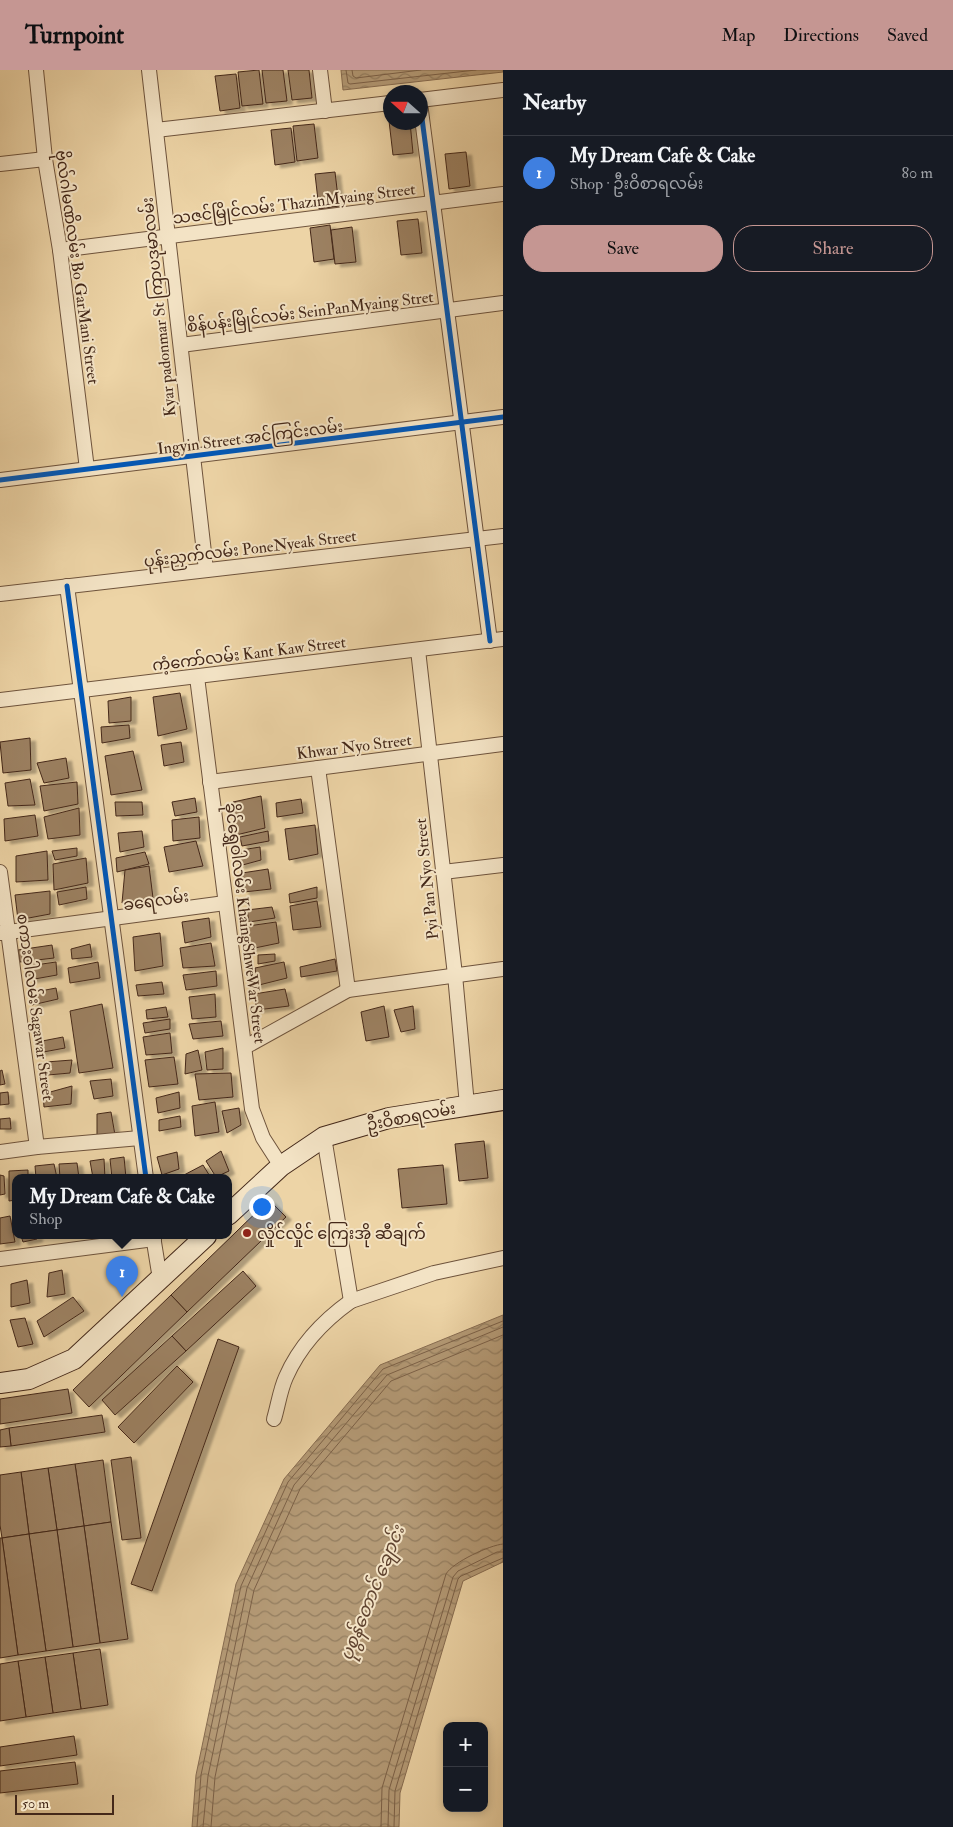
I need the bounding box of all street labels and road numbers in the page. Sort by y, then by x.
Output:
street label: ဗိုလ်ဂါမဏိလမ်း Bo GarMani Street [47,149,105,386]
street label: သဇင်မြိုင်လမ်း ThazinMyaing Street [171,177,417,232]
street label: Kyar padonmar St ကြာပဒုမာလမ်း [136,196,184,418]
street label: စိန်ပန်းမြိုင်လမ်း SeinPanMyaing Stret [185,285,435,340]
street label: Ingyin Street အင်ကြင်းလမ်း [156,415,345,462]
street label: ပုန်းညှက်လမ်း PoneNyeak Street [142,524,358,576]
street label: ကံ့ကော်လမ်း Kant Kaw Street [151,630,347,676]
street label: Khwar Nyo Street [296,730,413,764]
street label: ခိုင်ရွှေဝါလမ်း KhaingShweWar Street [216,801,272,1045]
street label: Pyi Pan Nyo Street [411,817,443,940]
street label: ခရေလမ်း [122,885,191,918]
street label: စကားဝါလမ်း Sagawar Street [12,912,60,1102]
street label: ဦးဝိစာရလမ်း [365,1097,458,1138]

